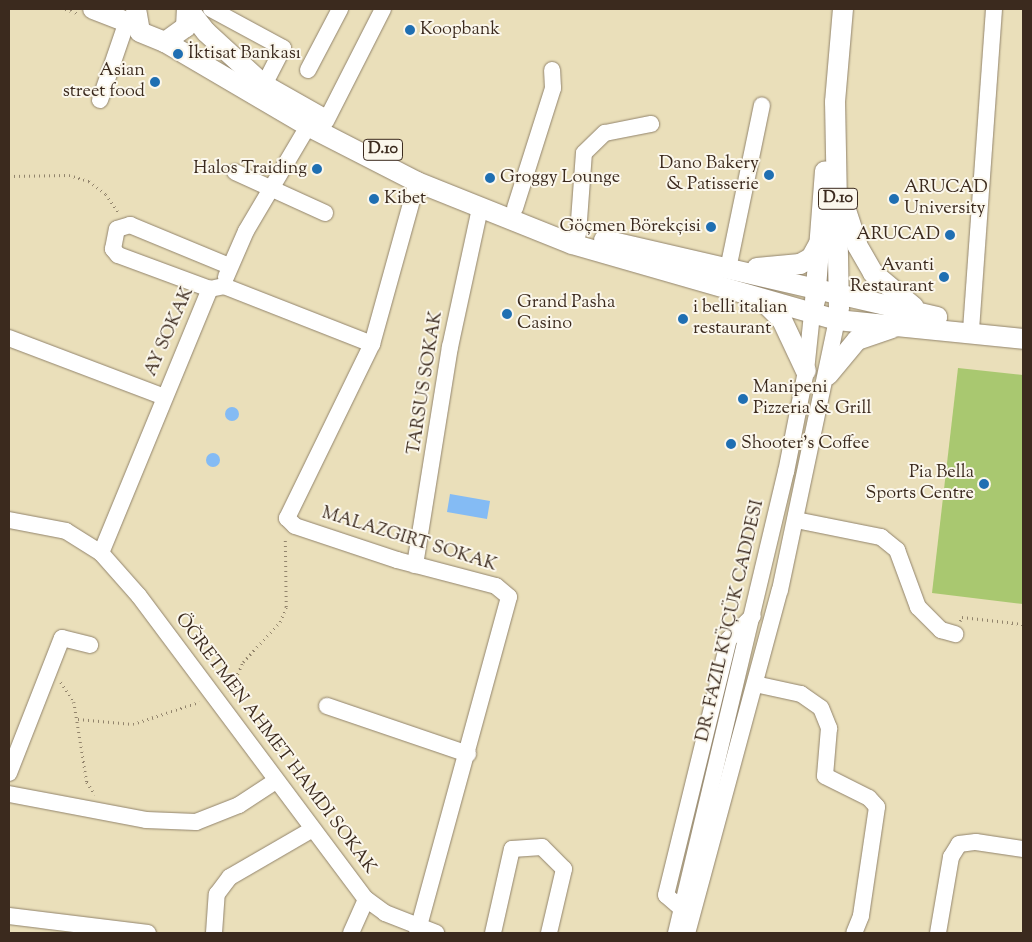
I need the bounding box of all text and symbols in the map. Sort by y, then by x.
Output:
place label: Koopbank [420,19,500,41]
marker: Koopbank [404,24,416,36]
place label: İktisat Bankası [188,43,301,65]
marker: İktisat Bankası [172,48,184,60]
place label: Asian street food [63,61,145,104]
marker: Asian street food [149,76,161,88]
road number: D.10 [362,136,404,164]
place label: Dano Bakery & Patisserie [659,154,759,196]
place label: Halos Traiding [193,158,307,180]
marker: Halos Traiding [311,163,323,175]
place label: Groggy Lounge [500,167,620,189]
marker: Dano Bakery & Patisserie [763,169,775,181]
marker: Groggy Lounge [484,172,496,184]
place label: ARUCAD University [904,178,988,220]
road number: D.10 [817,185,859,212]
place label: Kibet [384,188,426,210]
marker: Kibet [368,193,380,205]
marker: ARUCAD University [888,193,900,205]
place label: Göçmen Börekçisi [560,216,701,238]
marker: Göçmen Börekçisi [705,221,717,233]
place label: ARUCAD [856,224,940,246]
marker: ARUCAD [944,229,956,241]
place label: Avanti Restaurant [850,256,934,298]
marker: Avanti Restaurant [938,271,950,283]
street label: AY SOKAK [141,284,199,380]
place label: Grand Pasha Casino [517,293,615,336]
place label: i belli italian restaurant [693,298,788,340]
marker: Grand Pasha Casino [501,308,513,320]
street label: TARSUS SOKAK [404,310,448,456]
marker: i belli italian restaurant [677,313,689,325]
place label: Manipeni Pizzeria & Grill [753,378,872,420]
marker: Manipeni Pizzeria & Grill [737,393,749,405]
place label: Shooter's Coffee [741,433,869,455]
marker: Shooter's Coffee [725,438,737,450]
place label: Pia Bella Sports Centre [865,463,974,506]
marker: Pia Bella Sports Centre [978,478,990,490]
street label: DR. FAZIL KÜÇÜK CADDESI [693,498,769,744]
street label: MALAZGIRT SOKAK [319,503,499,577]
street label: ÖĞRETMEN AHMET HAMDI SOKAK [170,609,380,879]

